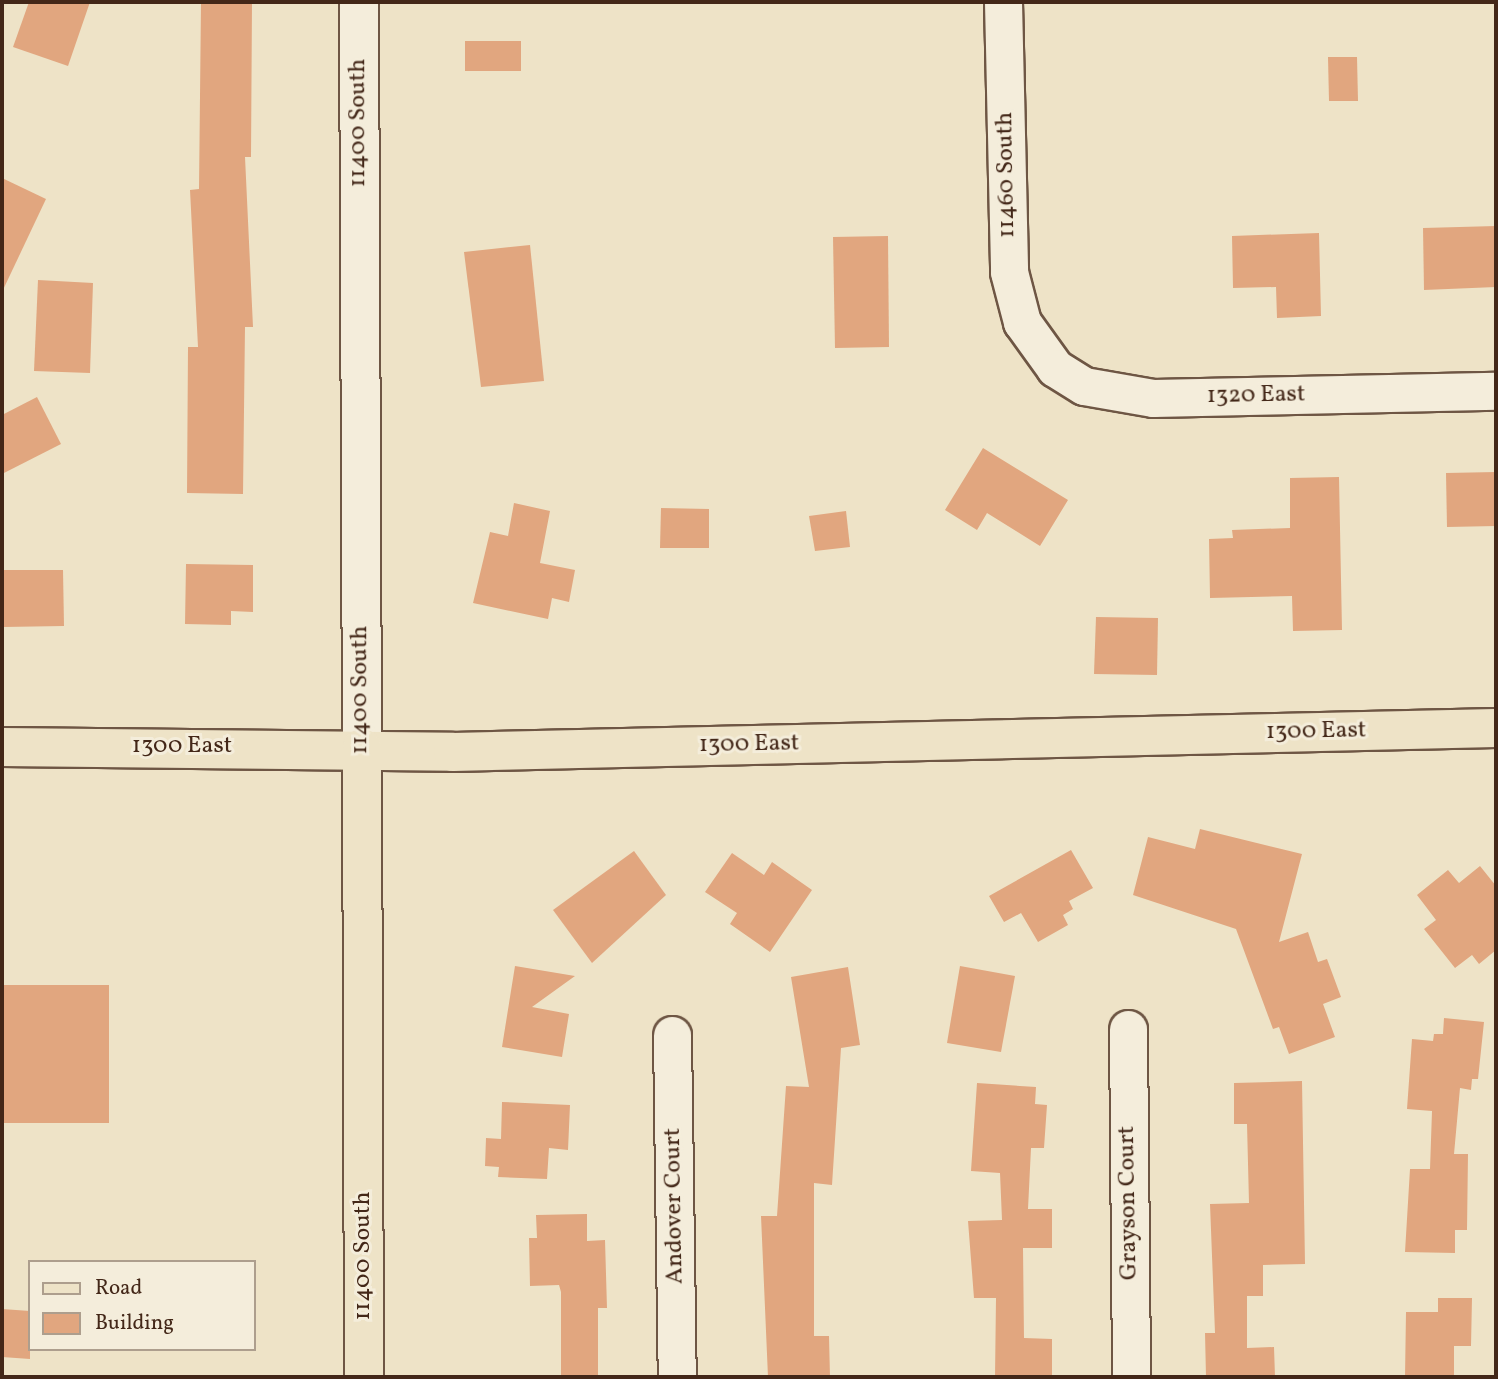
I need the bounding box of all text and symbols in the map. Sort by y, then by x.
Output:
street label: 11400 South [345,59,373,187]
street label: 11460 South [991,112,1023,238]
street label: 1320 East [1206,381,1306,411]
street label: 11400 South [347,626,375,754]
street label: 1300 East [1266,717,1366,747]
street label: 1300 East [699,730,799,760]
street label: 1300 East [132,733,232,761]
street label: Grayson Court [1113,1126,1145,1280]
street label: Andover Court [659,1128,691,1284]
street label: 11400 South [350,1192,378,1320]
legend [28,1260,256,1351]
text: Road [95,1274,142,1303]
text: Building [95,1309,174,1338]

